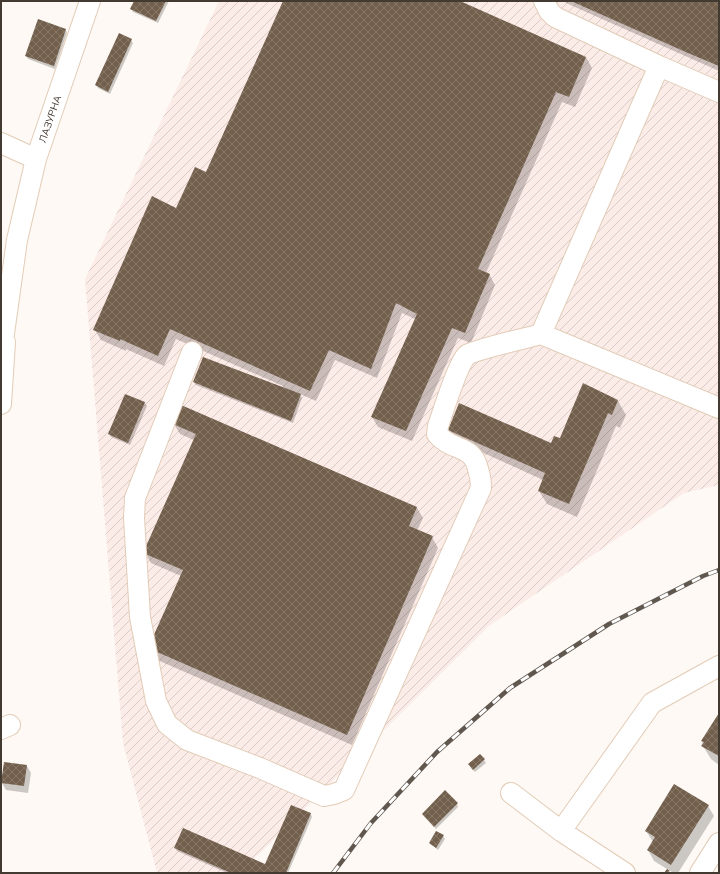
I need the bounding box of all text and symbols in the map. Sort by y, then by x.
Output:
street label: ЛАЗУРНА [36,93,64,144]

